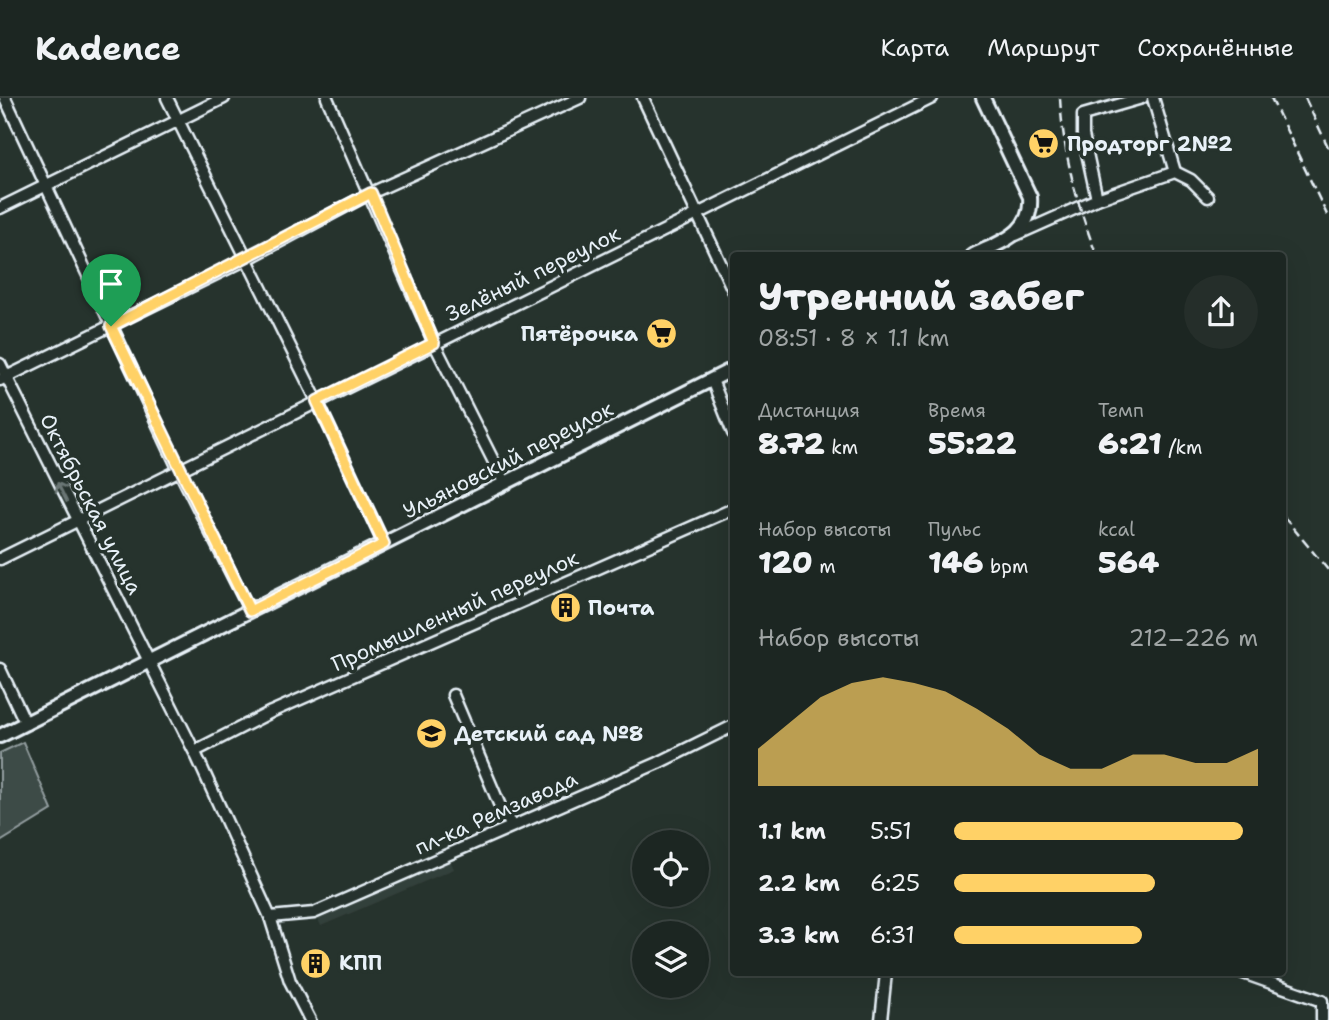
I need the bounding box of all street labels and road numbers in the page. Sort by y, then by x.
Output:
street label: Зелёный переулок [441,220,625,328]
street label: Ульяновский переулок [398,395,618,525]
street label: Октябрьская улица [33,409,149,599]
street label: Промышленный переулок [327,544,583,678]
street label: пл-ка Ремзавода [410,765,582,861]

